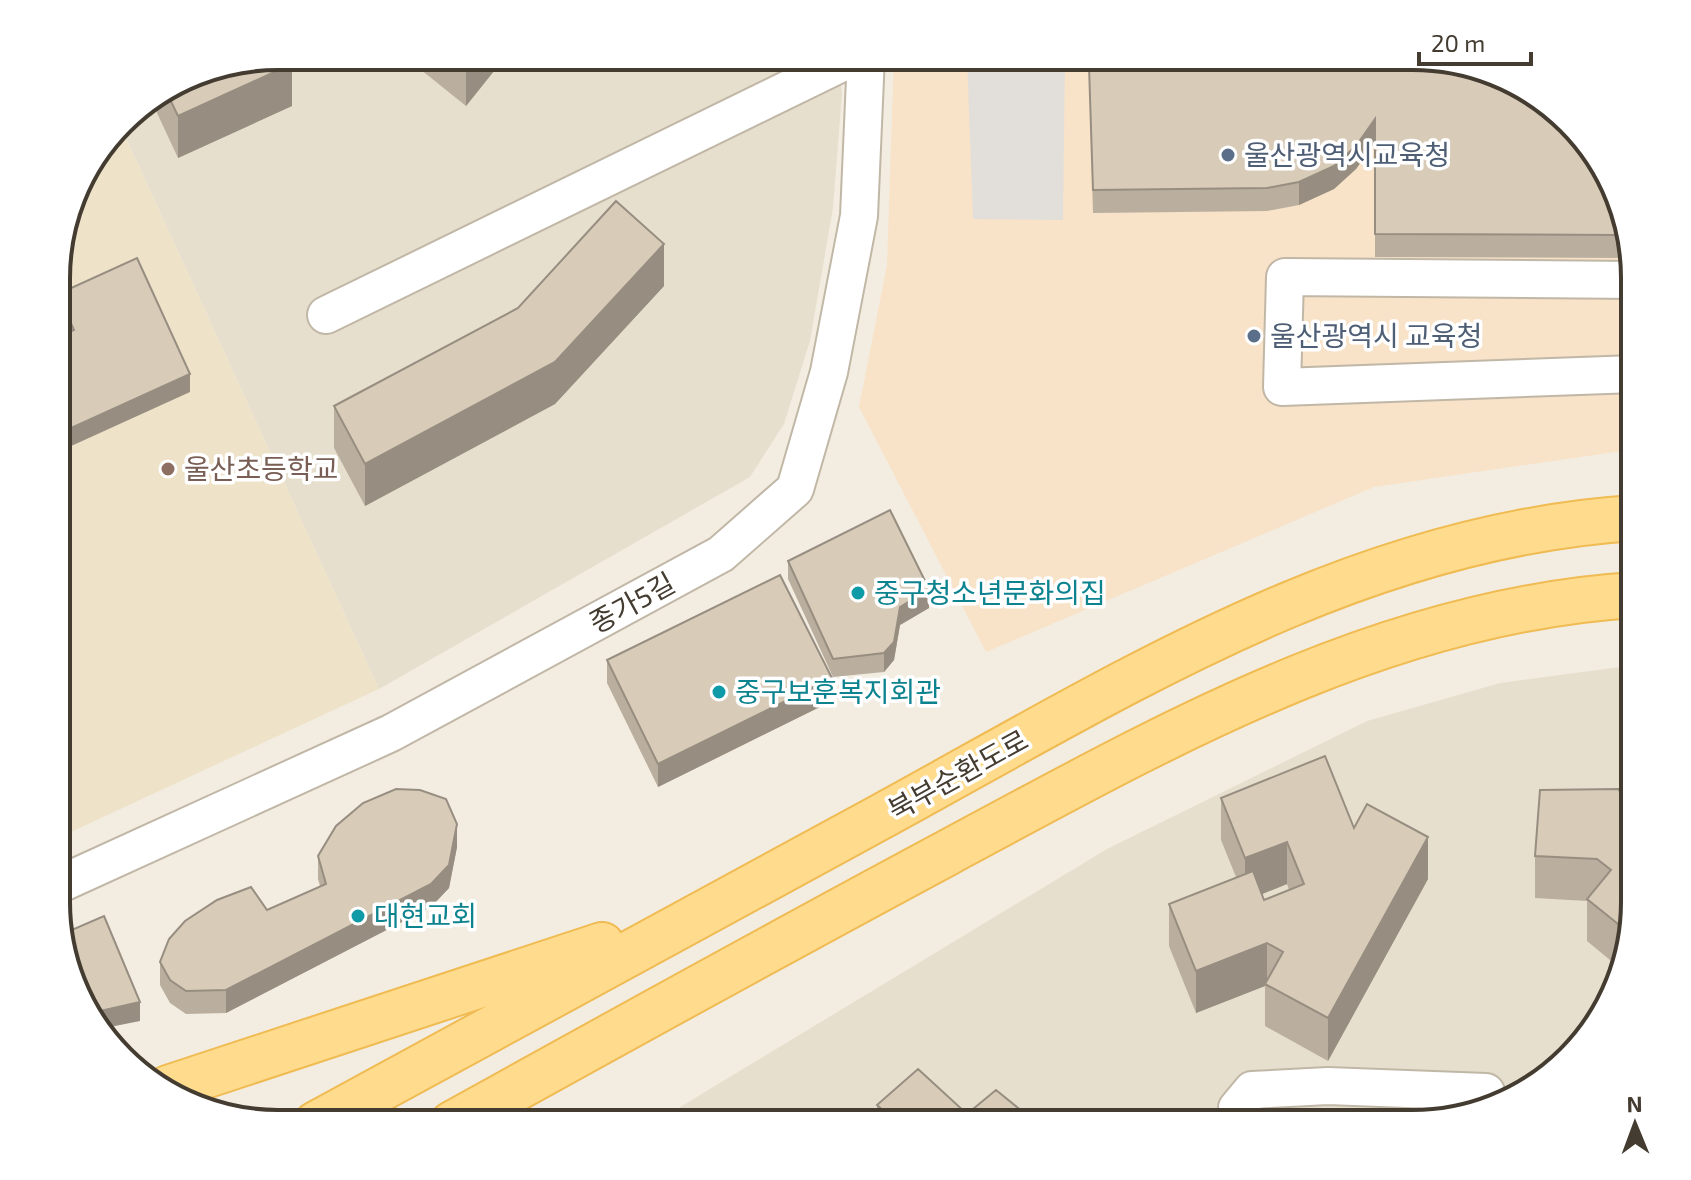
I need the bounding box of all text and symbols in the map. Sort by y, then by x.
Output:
scale bar [1419,16,1531,66]
text: 20 m [1431,28,1485,57]
place label: 울산광역시교육청 [1244,137,1450,171]
marker: 울산광역시교육청 [1219,146,1237,164]
place label: 울산광역시 교육청 [1270,318,1482,352]
marker: 울산광역시 교육청 [1245,327,1263,345]
place label: 울산초등학교 [184,451,339,485]
marker: 울산초등학교 [159,460,177,478]
street label: 종가5길 [583,565,680,639]
place label: 중구청소년문화의집 [874,575,1106,609]
marker: 중구청소년문화의집 [849,584,867,602]
place label: 중구보훈복지회관 [735,674,941,708]
marker: 중구보훈복지회관 [710,683,728,701]
street label: 북부순환도로 [882,722,1033,826]
place label: 대현교회 [374,898,477,932]
marker: 대현교회 [349,907,367,925]
north arrow [1595,1084,1675,1164]
text: N [1626,1090,1643,1116]

